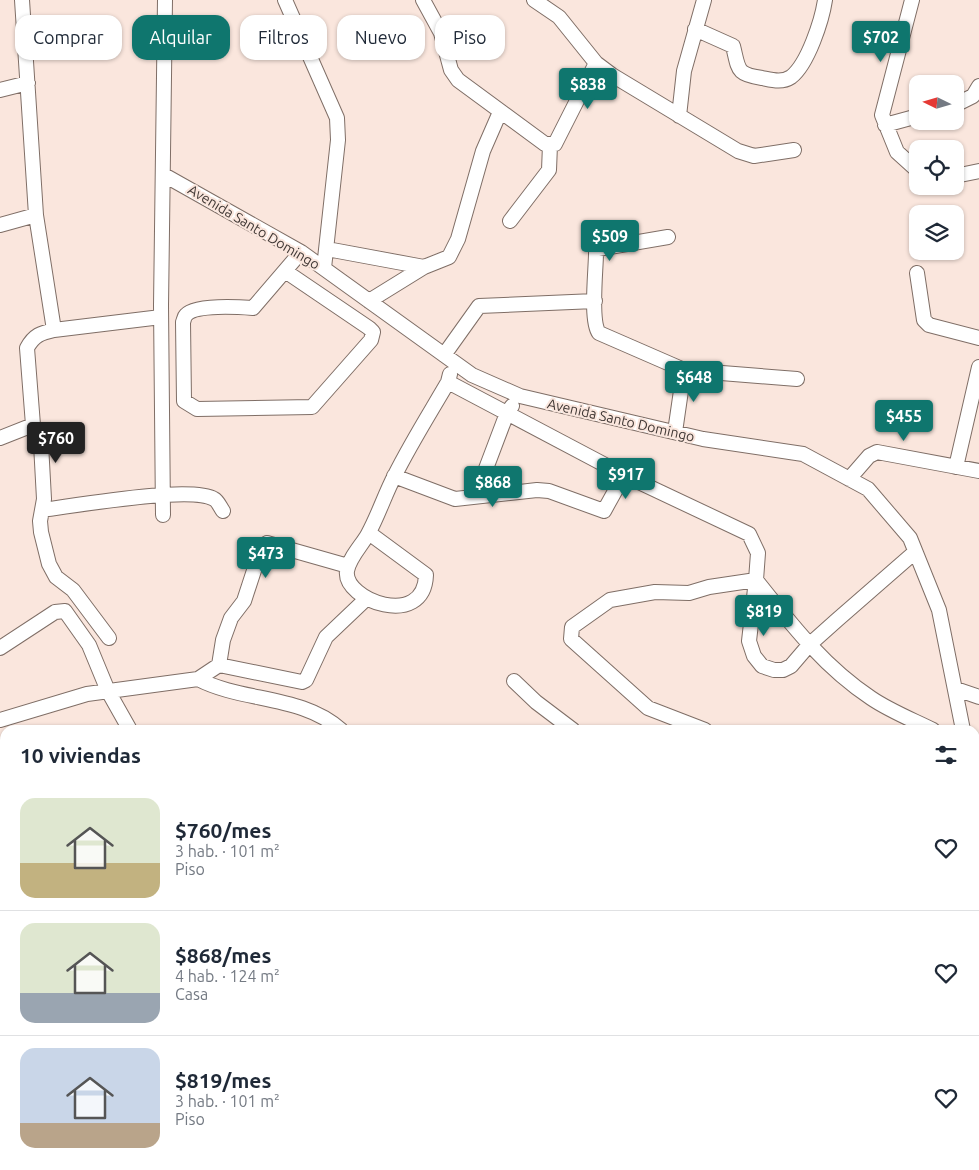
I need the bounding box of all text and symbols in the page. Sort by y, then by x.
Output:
chip: Comprar [15,15,122,60]
chip: Alquilar [132,15,230,60]
chip: Filtros [240,15,327,60]
chip: Nuevo [337,15,425,60]
chip: Piso [435,15,505,60]
pin: $702 [851,20,911,63]
text: $702 [863,28,899,46]
pin: $838 [558,68,618,110]
text: $838 [570,75,606,93]
north arrow [909,75,964,130]
map controls [909,75,964,260]
button: locate [909,140,964,195]
street label: Avenida Santo Domingo [185,181,323,273]
button: layers [909,205,964,260]
pin: $509 [580,220,640,262]
text: $509 [592,227,628,245]
pin: $648 [664,360,724,403]
text: $648 [676,368,712,386]
street label: Avenida Santo Domingo [546,395,696,445]
pin: $455 [874,400,934,442]
text: $455 [886,407,922,425]
pin: $760 [26,422,86,464]
text: $760 [38,429,74,447]
pin: $917 [596,458,656,500]
text: $917 [608,465,644,483]
pin: $868 [463,466,523,508]
text: $868 [475,473,511,491]
pin: $473 [236,536,296,579]
text: $473 [248,544,284,562]
pin: $819 [734,594,794,637]
text: $819 [746,602,782,620]
icon: filters [932,741,960,769]
text: 10 viviendas [20,743,141,767]
icon: home [60,818,120,878]
text: $760/mes [175,818,271,842]
icon: heart [932,834,960,862]
text: 3 hab. · 101 m² [175,842,280,860]
text: Piso [175,860,205,878]
icon: home [60,943,120,1003]
text: $868/mes [175,943,271,967]
icon: heart [932,959,960,987]
text: 4 hab. · 124 m² [175,967,280,985]
text: Casa [175,985,208,1003]
icon: home [60,1068,120,1128]
text: $819/mes [175,1068,271,1092]
icon: heart [932,1084,960,1112]
text: 3 hab. · 101 m² [175,1092,280,1110]
text: Piso [175,1110,205,1128]

